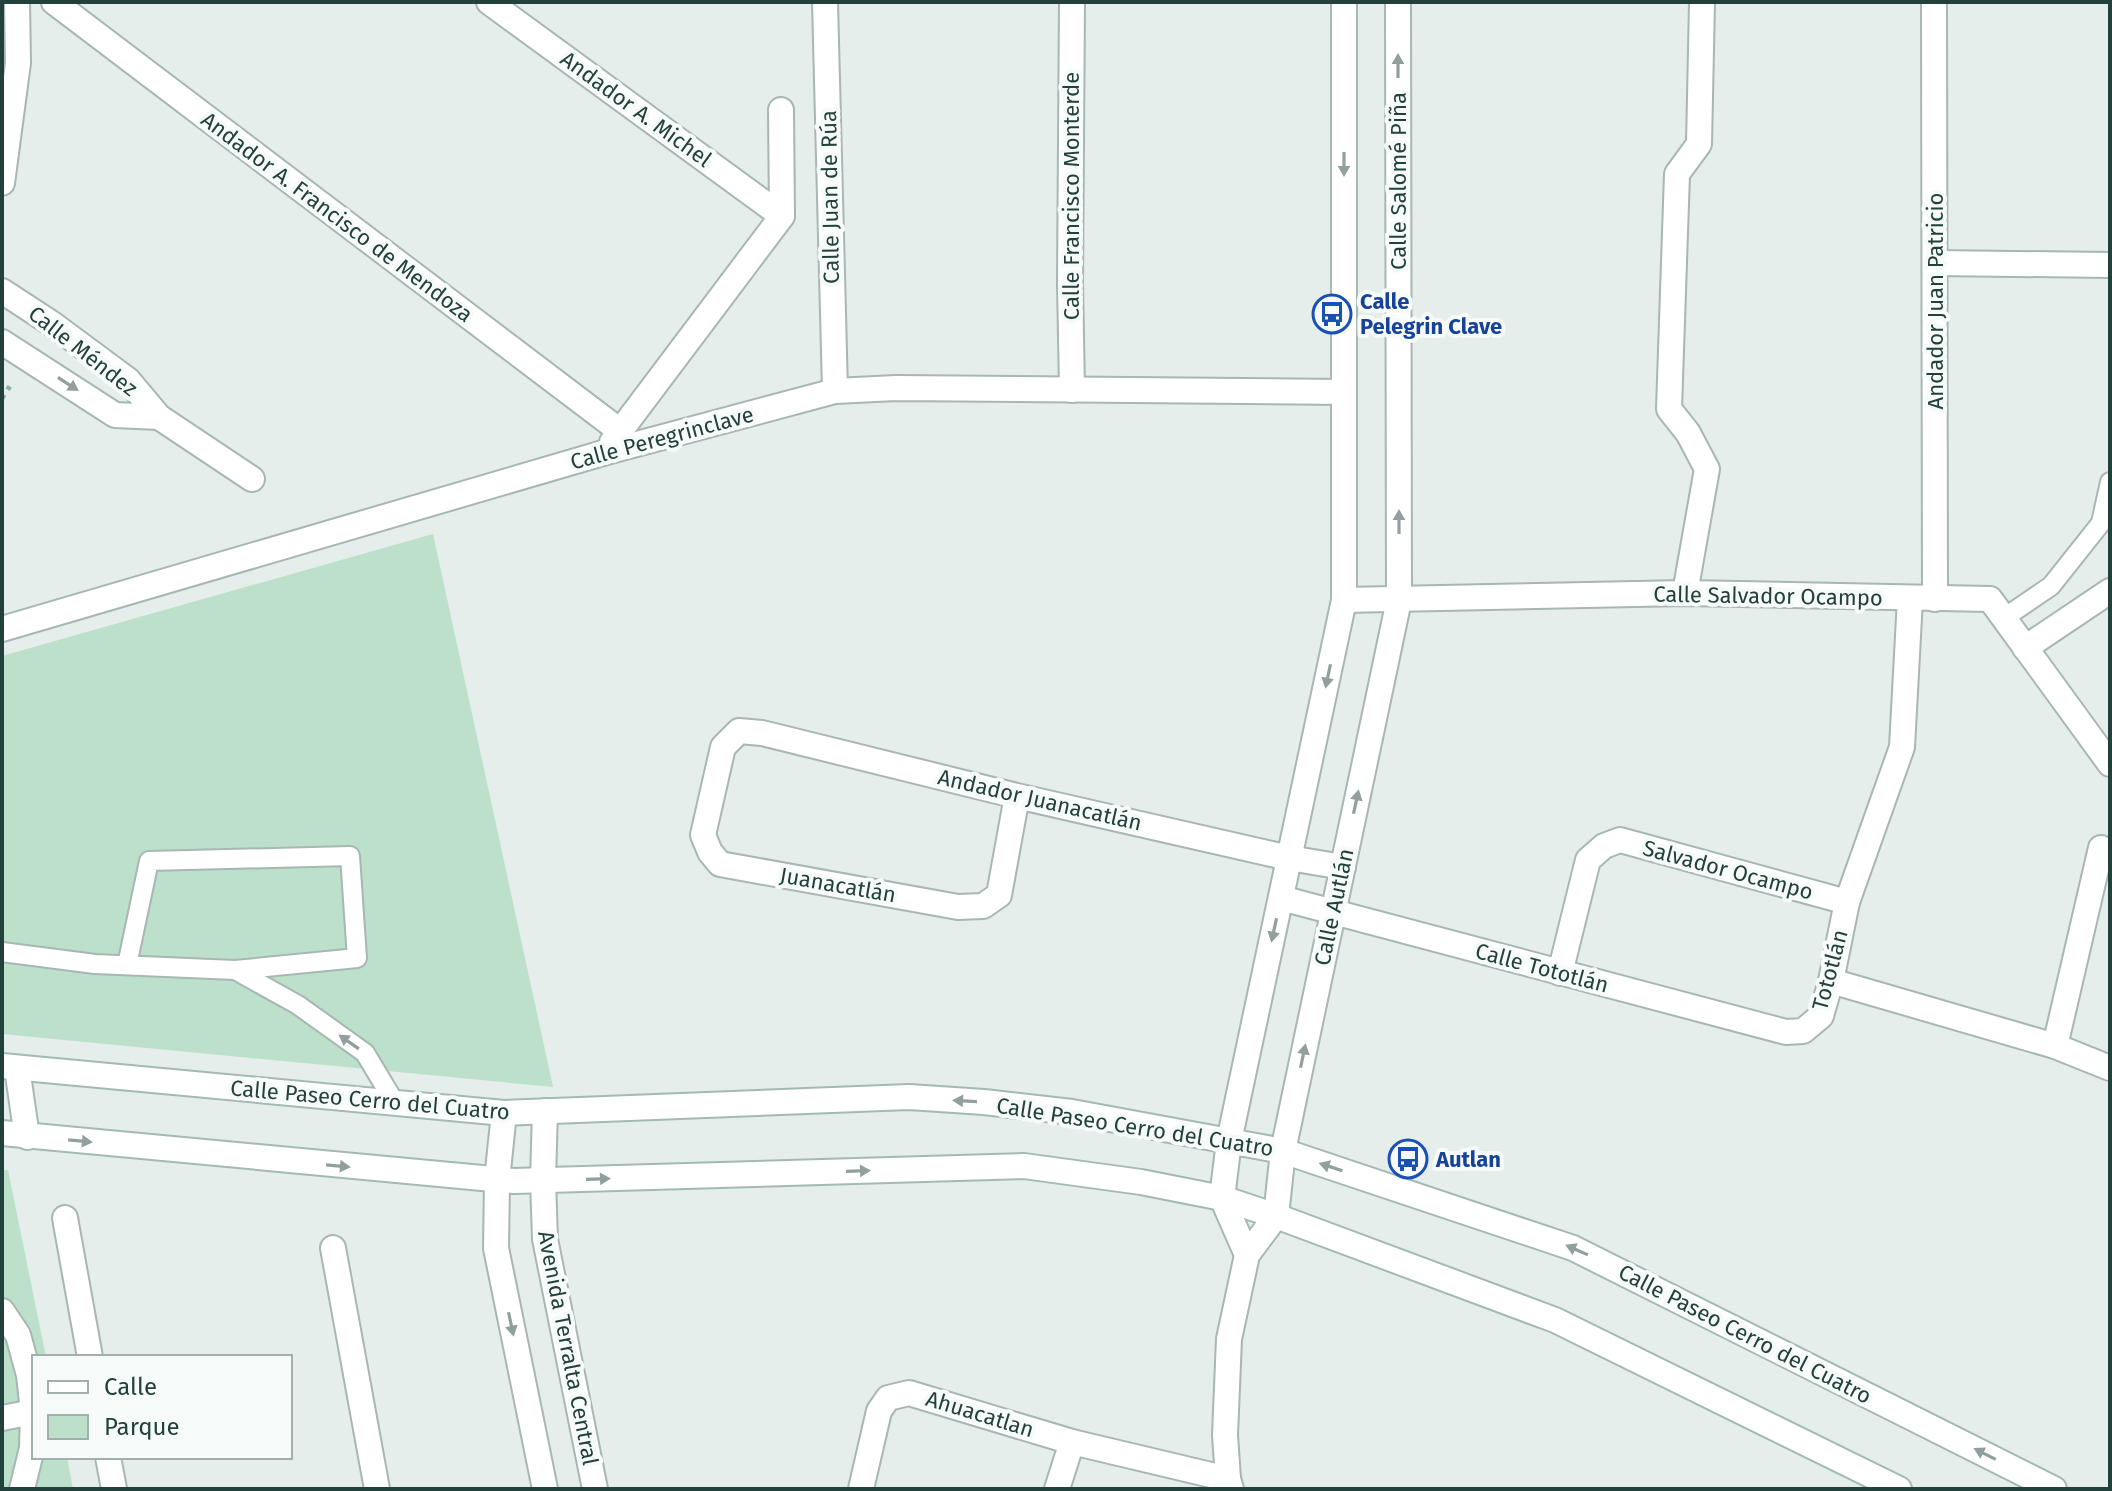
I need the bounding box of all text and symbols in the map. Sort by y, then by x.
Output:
street label: Andador A. Michel [555,45,717,173]
one-way arrow [1392,53,1404,78]
street label: Calle Francisco Monterde [1058,72,1085,320]
street label: Calle Salomé Piña [1385,92,1412,270]
street label: Andador A. Francisco de Mendoza [196,106,478,328]
street label: Calle Juan de Rúa [815,110,845,284]
one-way arrow [1338,152,1350,177]
street label: Andador Juan Patricio [1922,193,1949,409]
place label: Calle Pelegrin Clave [1360,288,1502,340]
bus stop icon: Calle Pelegrin Clave [1311,293,1353,335]
street label: Calle Méndez [23,300,143,402]
one-way arrow [57,377,78,392]
street label: Calle Peregrinclave [567,401,757,475]
one-way arrow [1393,509,1405,534]
street label: Calle Salvador Ocampo [1653,580,1883,612]
one-way arrow [1321,664,1334,689]
street label: Andador Juanacatlán [935,763,1145,837]
one-way arrow [1351,789,1363,814]
street label: Salvador Ocampo [1640,834,1816,906]
street label: Calle Autlán [1308,846,1360,968]
street label: Juanacatlán [778,862,898,908]
one-way arrow [1267,918,1280,943]
street label: Tototlán [1806,927,1854,1013]
street label: Calle Tototlán [1472,937,1612,999]
one-way arrow [339,1035,360,1050]
one-way arrow [1297,1044,1310,1069]
street label: Calle Paseo Cerro del Cuatro [229,1074,511,1126]
street label: Calle Paseo Cerro del Cuatro [994,1092,1276,1162]
one-way arrow [952,1094,977,1107]
one-way arrow [67,1135,92,1148]
bus stop icon: Autlan [1387,1138,1429,1180]
place label: Autlan [1435,1146,1501,1173]
one-way arrow [326,1159,351,1172]
one-way arrow [1318,1160,1342,1172]
one-way arrow [846,1164,871,1177]
one-way arrow [586,1172,611,1185]
street label: Avenida Terralta Central [532,1229,604,1467]
one-way arrow [1565,1244,1589,1257]
street label: Calle Paseo Cerro del Cuatro [1614,1258,1876,1410]
one-way arrow [506,1312,518,1337]
legend [32,1355,292,1459]
text: Calle [104,1373,157,1401]
street label: Ahuacatlan [923,1385,1037,1443]
text: Parque [104,1413,180,1441]
one-way arrow [1973,1447,1996,1461]

